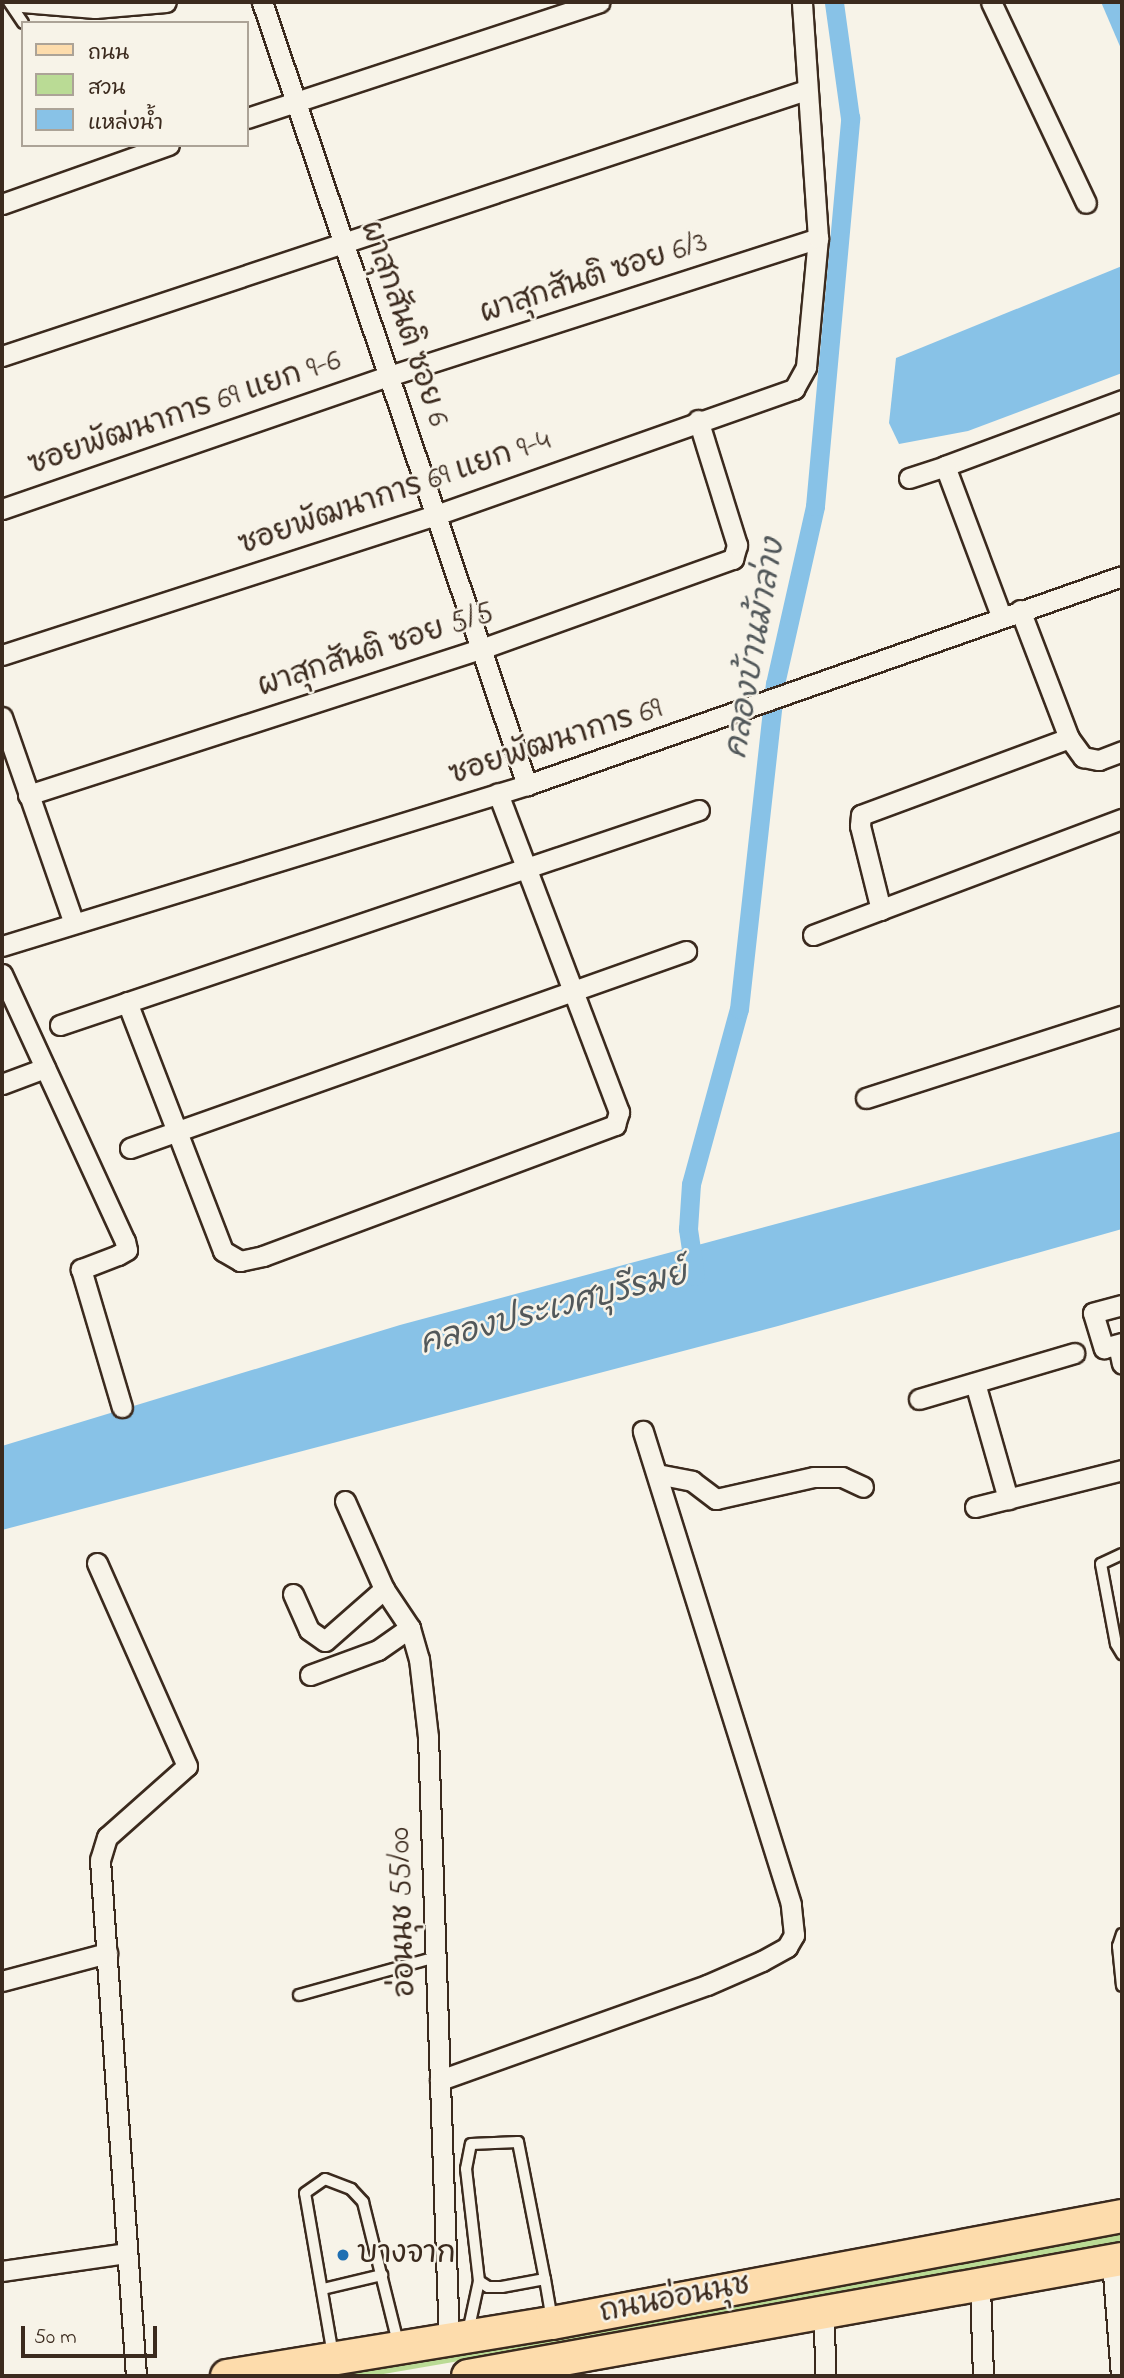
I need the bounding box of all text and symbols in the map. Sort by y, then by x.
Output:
legend [21,21,248,147]
text: ถนน [88,39,129,69]
text: สวน [88,74,125,104]
text: แหล่งน้ำ [88,109,163,139]
street label: ผาสุกสันติ ซอย 6 [351,216,455,432]
street label: ผาสุกสันติ ซอย 6/3 [476,225,712,333]
street label: ซอยพัฒนาการ 69 แยก 9-6 [24,344,346,484]
street label: ซอยพัฒนาการ 69 แยก 9-4 [234,424,556,564]
water label: คลองบ้านม้าล่าง [719,536,795,762]
street label: ผาสุกสันติ ซอย 5/5 [254,596,498,706]
street label: ซอยพัฒนาการ 69 [445,692,667,794]
water label: คลองประเวศบุรีรมย์ [416,1257,692,1365]
street label: อ่อนนุช 55/00 [383,1826,425,1998]
place label: บางจาก [357,2237,456,2273]
marker: บางจาก [335,2247,351,2263]
street label: ถนนอ่อนนุช [597,2268,753,2332]
scale bar [24,2312,161,2356]
text: 50 m [34,2323,77,2353]

